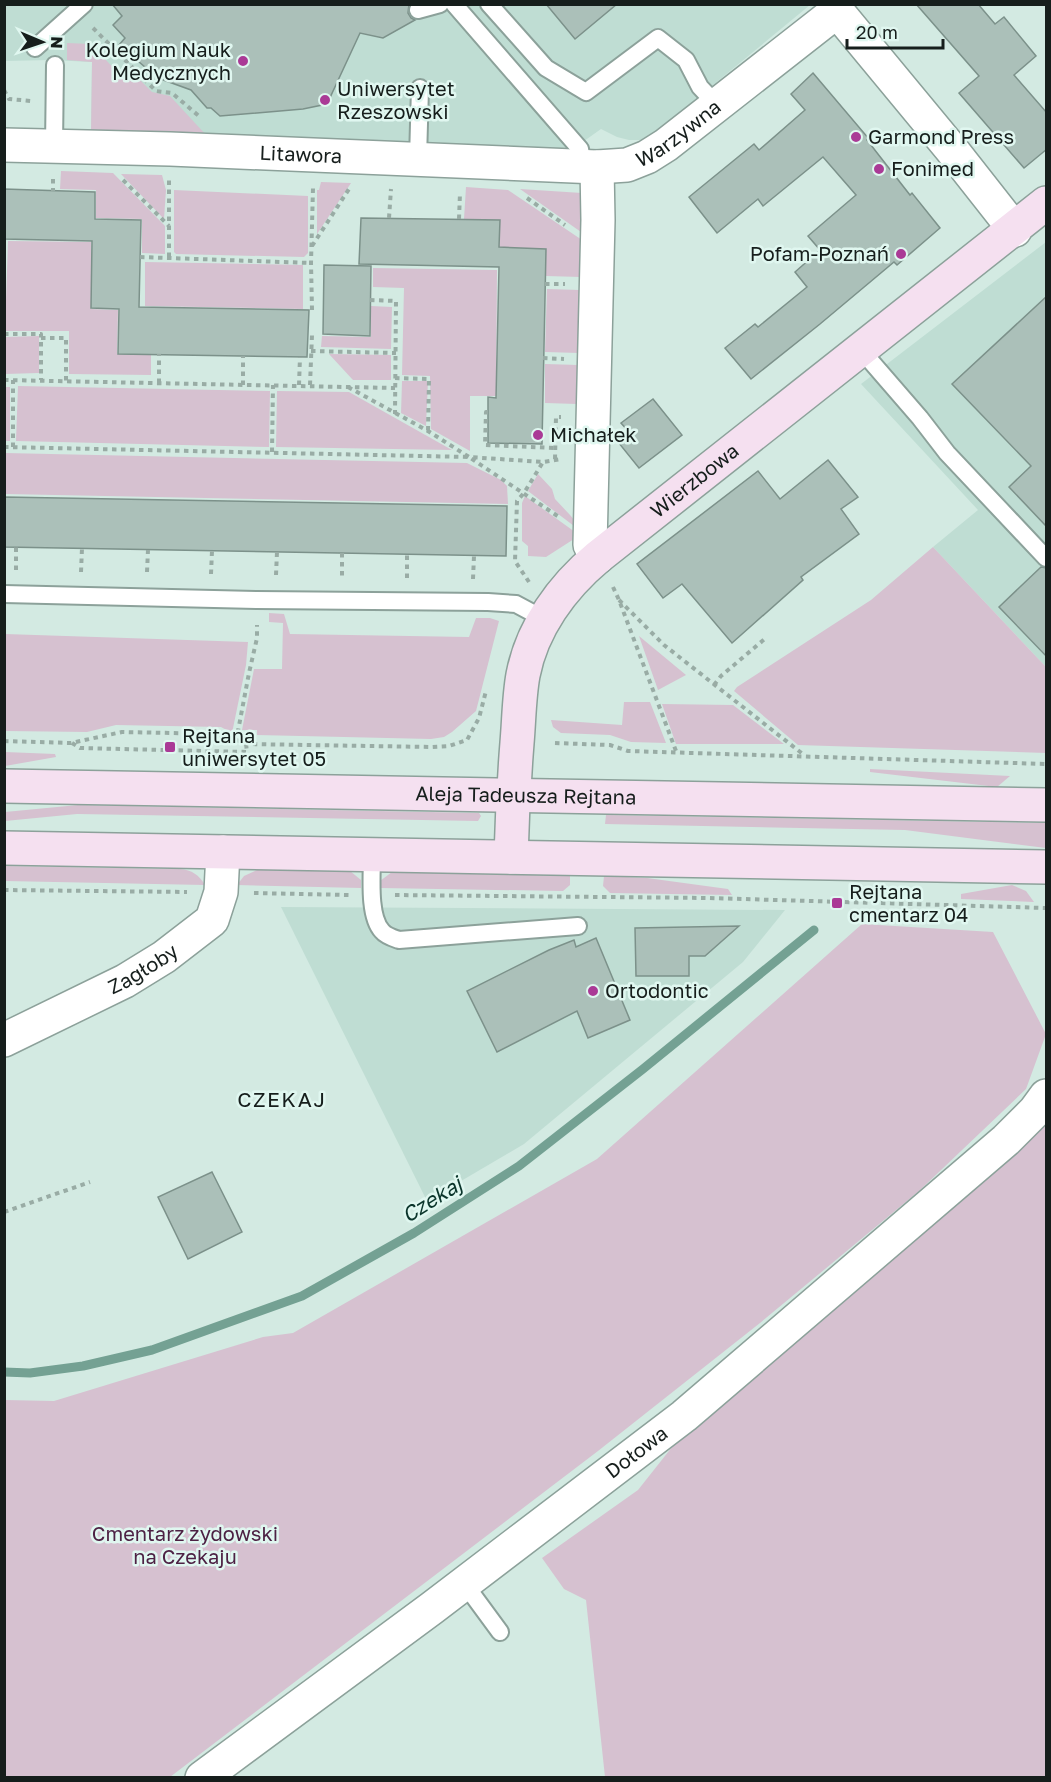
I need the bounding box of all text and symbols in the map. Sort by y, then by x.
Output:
north arrow [12,12,72,72]
scale bar [847,12,943,50]
text: 20 m [856,21,898,43]
text: N [47,36,67,49]
place label: Kolegium Nauk Medycznych [85,37,231,84]
marker: Kolegium Nauk Medycznych [236,54,250,68]
place label: Uniwersytet Rzeszowski [337,76,455,123]
marker: Uniwersytet Rzeszowski [318,93,332,107]
street label: Warzywna [632,94,725,171]
place label: Garmond Press [868,124,1014,148]
marker: Garmond Press [849,130,863,144]
street label: Litawora [259,140,343,167]
place label: Fonimed [891,156,974,180]
marker: Fonimed [872,162,886,176]
place label: Pofam-Poznań [750,241,889,265]
marker: Pofam-Poznań [894,247,908,261]
place label: Michałek [550,422,637,446]
marker: Michałek [531,428,545,442]
street label: Wierzbowa [645,438,743,522]
place label: Rejtana uniwersytet 05 [182,723,326,770]
marker: Rejtana uniwersytet 05 [163,740,177,754]
street label: Aleja Tadeusza Rejtana [415,781,637,809]
place label: Rejtana cmentarz 04 [849,879,968,926]
marker: Rejtana cmentarz 04 [830,896,844,910]
street label: Zagłoby [104,938,182,998]
place label: Ortodontic [605,978,709,1002]
marker: Ortodontic [586,984,600,998]
district label: CZEKAJ [237,1086,327,1112]
water label: Czekaj [397,1169,468,1228]
street label: Dołowa [600,1420,672,1483]
park label: Cmentarz żydowski na Czekaju [92,1521,278,1568]

